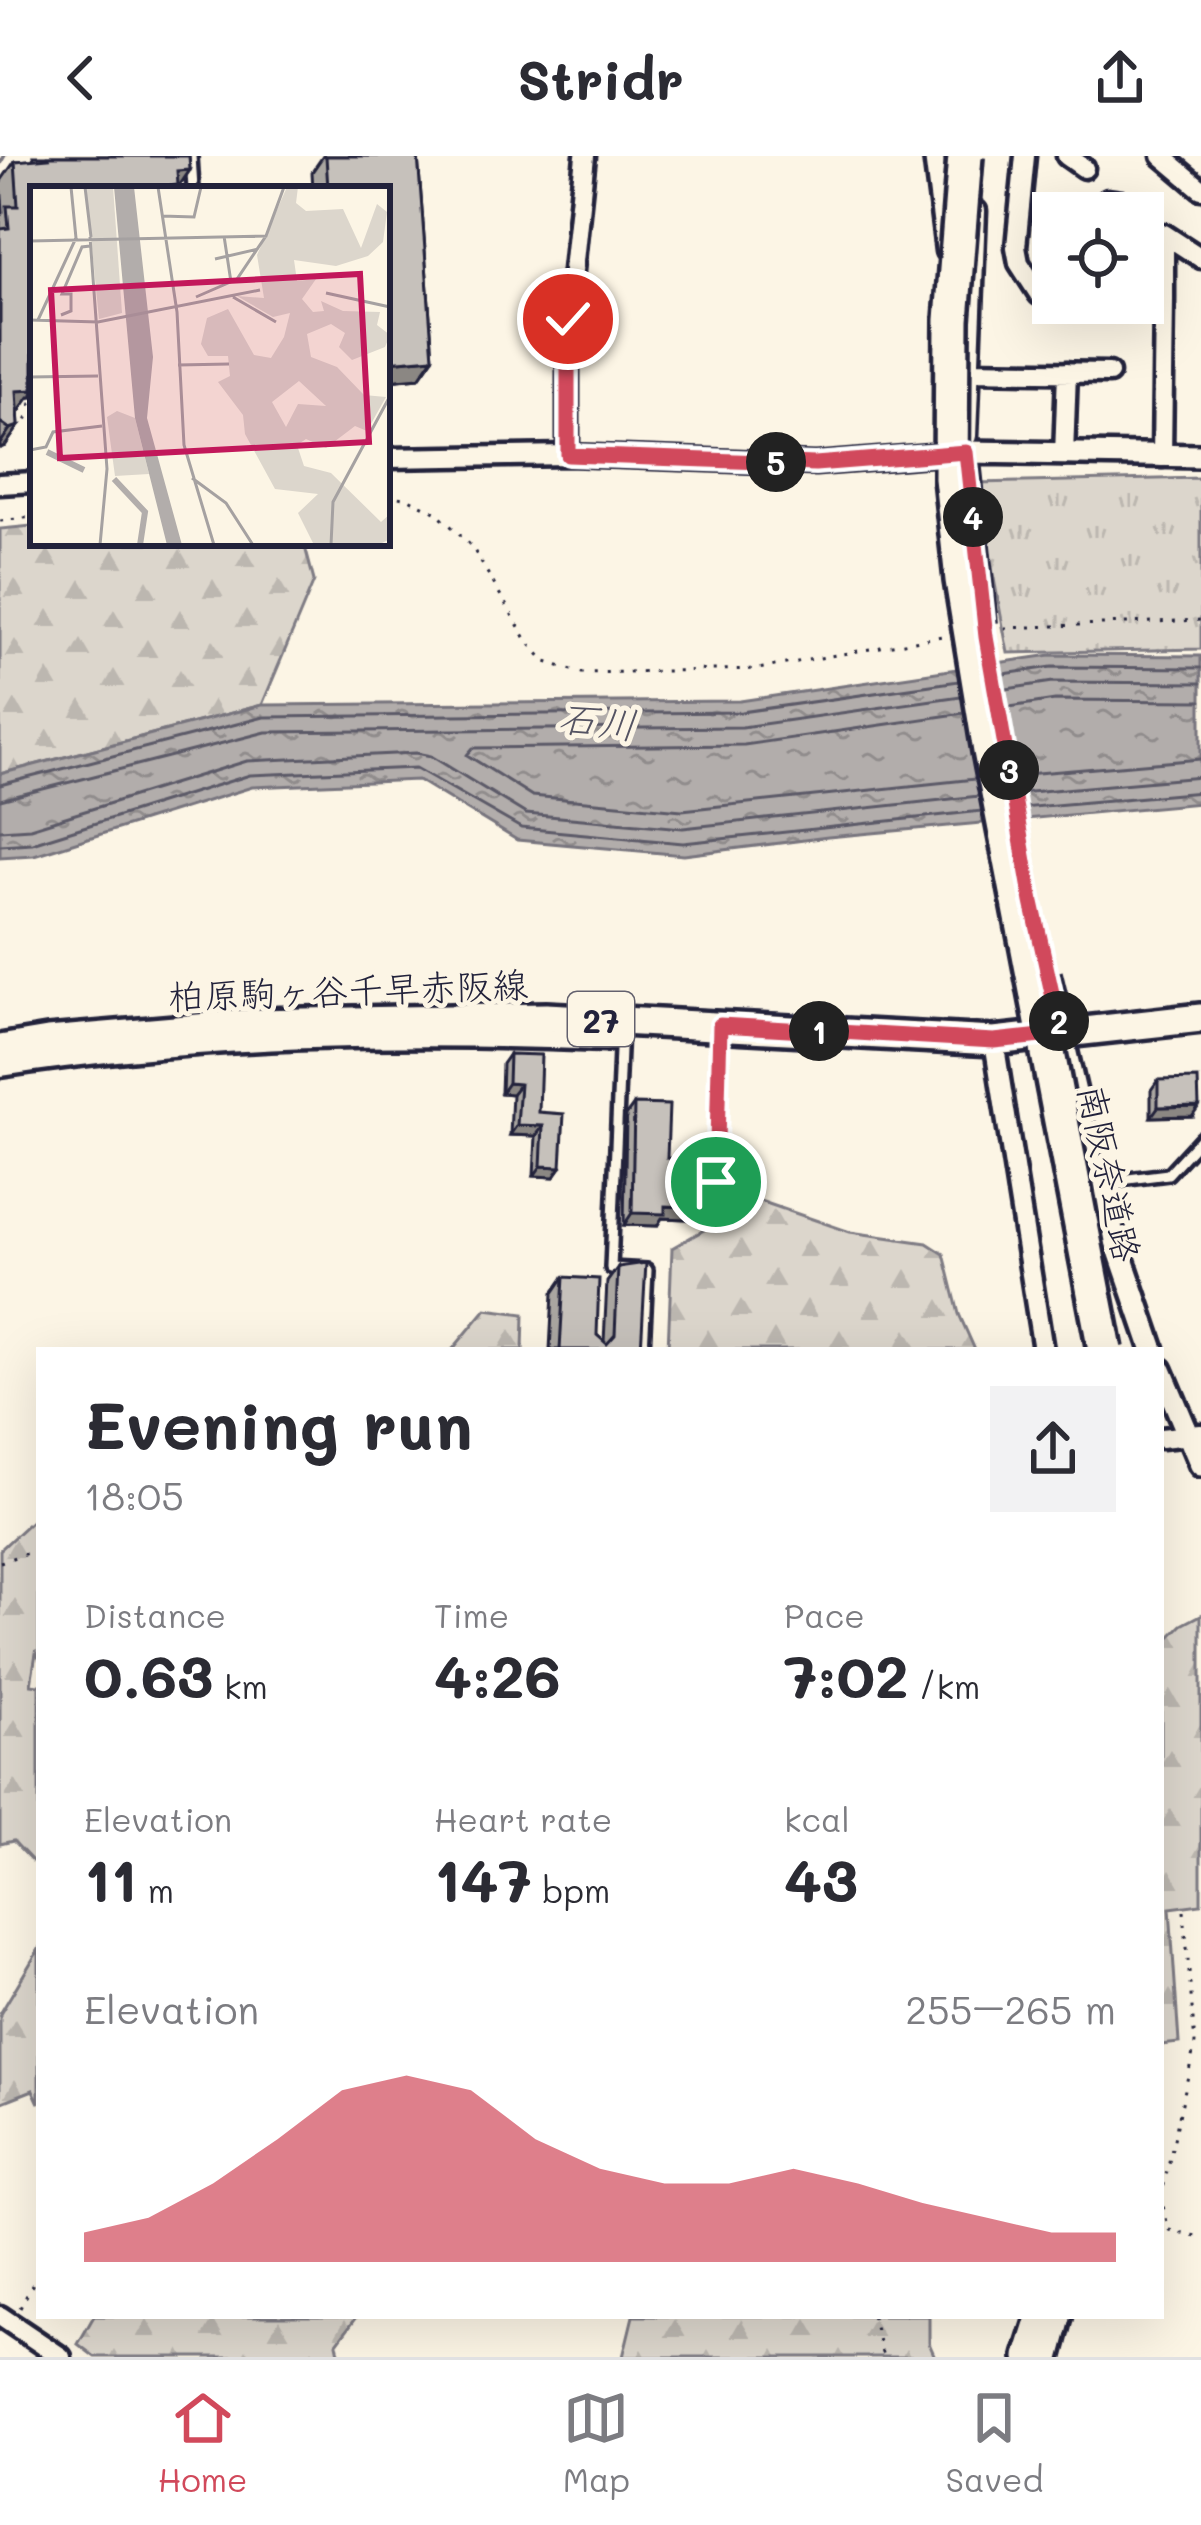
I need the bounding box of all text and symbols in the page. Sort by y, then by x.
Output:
text: Stridr [517,43,684,114]
icon: back [48,45,114,111]
icon: share [1087,45,1153,111]
inset map [30,186,390,546]
map controls [1032,192,1164,324]
button: locate [1032,192,1164,324]
pin [517,268,619,370]
icon: check [535,286,601,352]
pin: 5 [746,432,806,492]
text: 5 [766,440,786,483]
pin: 4 [943,487,1003,547]
text: 4 [963,495,983,538]
water label: 石川 [557,691,639,749]
pin: 3 [979,740,1039,800]
text: 3 [999,748,1019,791]
street label: 柏原駒ヶ谷千早赤阪線 [167,959,529,1019]
pin: 2 [1029,991,1089,1051]
road number: 27 [568,992,634,1046]
text: 2 [1050,999,1068,1042]
pin: 1 [789,1001,849,1061]
text: 1 [812,1009,826,1052]
street label: 南阪奈道路 [1069,1080,1153,1266]
pin [665,1131,767,1233]
icon: arrive [683,1149,749,1215]
text: Evening run [84,1381,473,1467]
button: share [990,1386,1116,1512]
text: 18:05 [84,1469,184,1520]
text: Distance [84,1593,226,1636]
text: Time [434,1593,509,1636]
text: Pace [784,1593,865,1636]
text: 0.63 [84,1636,213,1714]
text: 4:26 [434,1636,561,1714]
text: 7:02 [784,1636,909,1714]
text: km [213,1664,268,1707]
text: /km [909,1664,980,1707]
text: Elevation [84,1797,232,1840]
text: Heart rate [434,1797,612,1840]
text: kcal [784,1797,850,1840]
text: 11 [84,1840,137,1918]
text: 147 [434,1840,532,1918]
text: 43 [784,1840,858,1918]
text: m [137,1868,174,1911]
text: bpm [532,1868,610,1911]
text: Elevation [84,1983,259,2034]
text: 255–265 m [905,1983,1116,2034]
tab: Home [158,2385,247,2500]
tab: Map [563,2385,630,2500]
tab: Saved [945,2385,1043,2500]

